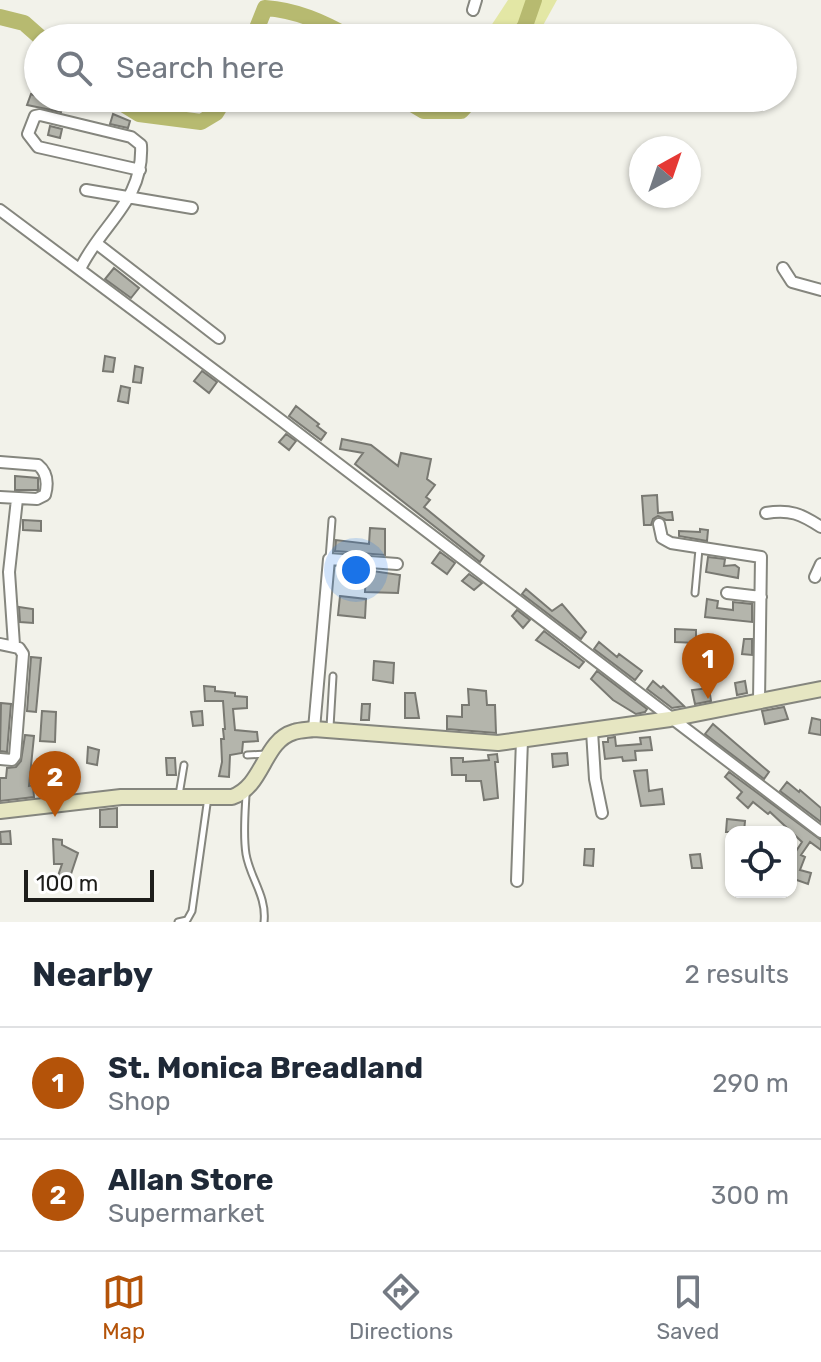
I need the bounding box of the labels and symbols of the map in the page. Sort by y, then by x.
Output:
north arrow [629,136,701,208]
your location [336,550,376,590]
pin: 1 [682,633,734,699]
pin: 2 [29,751,81,817]
scale bar [24,866,154,902]

